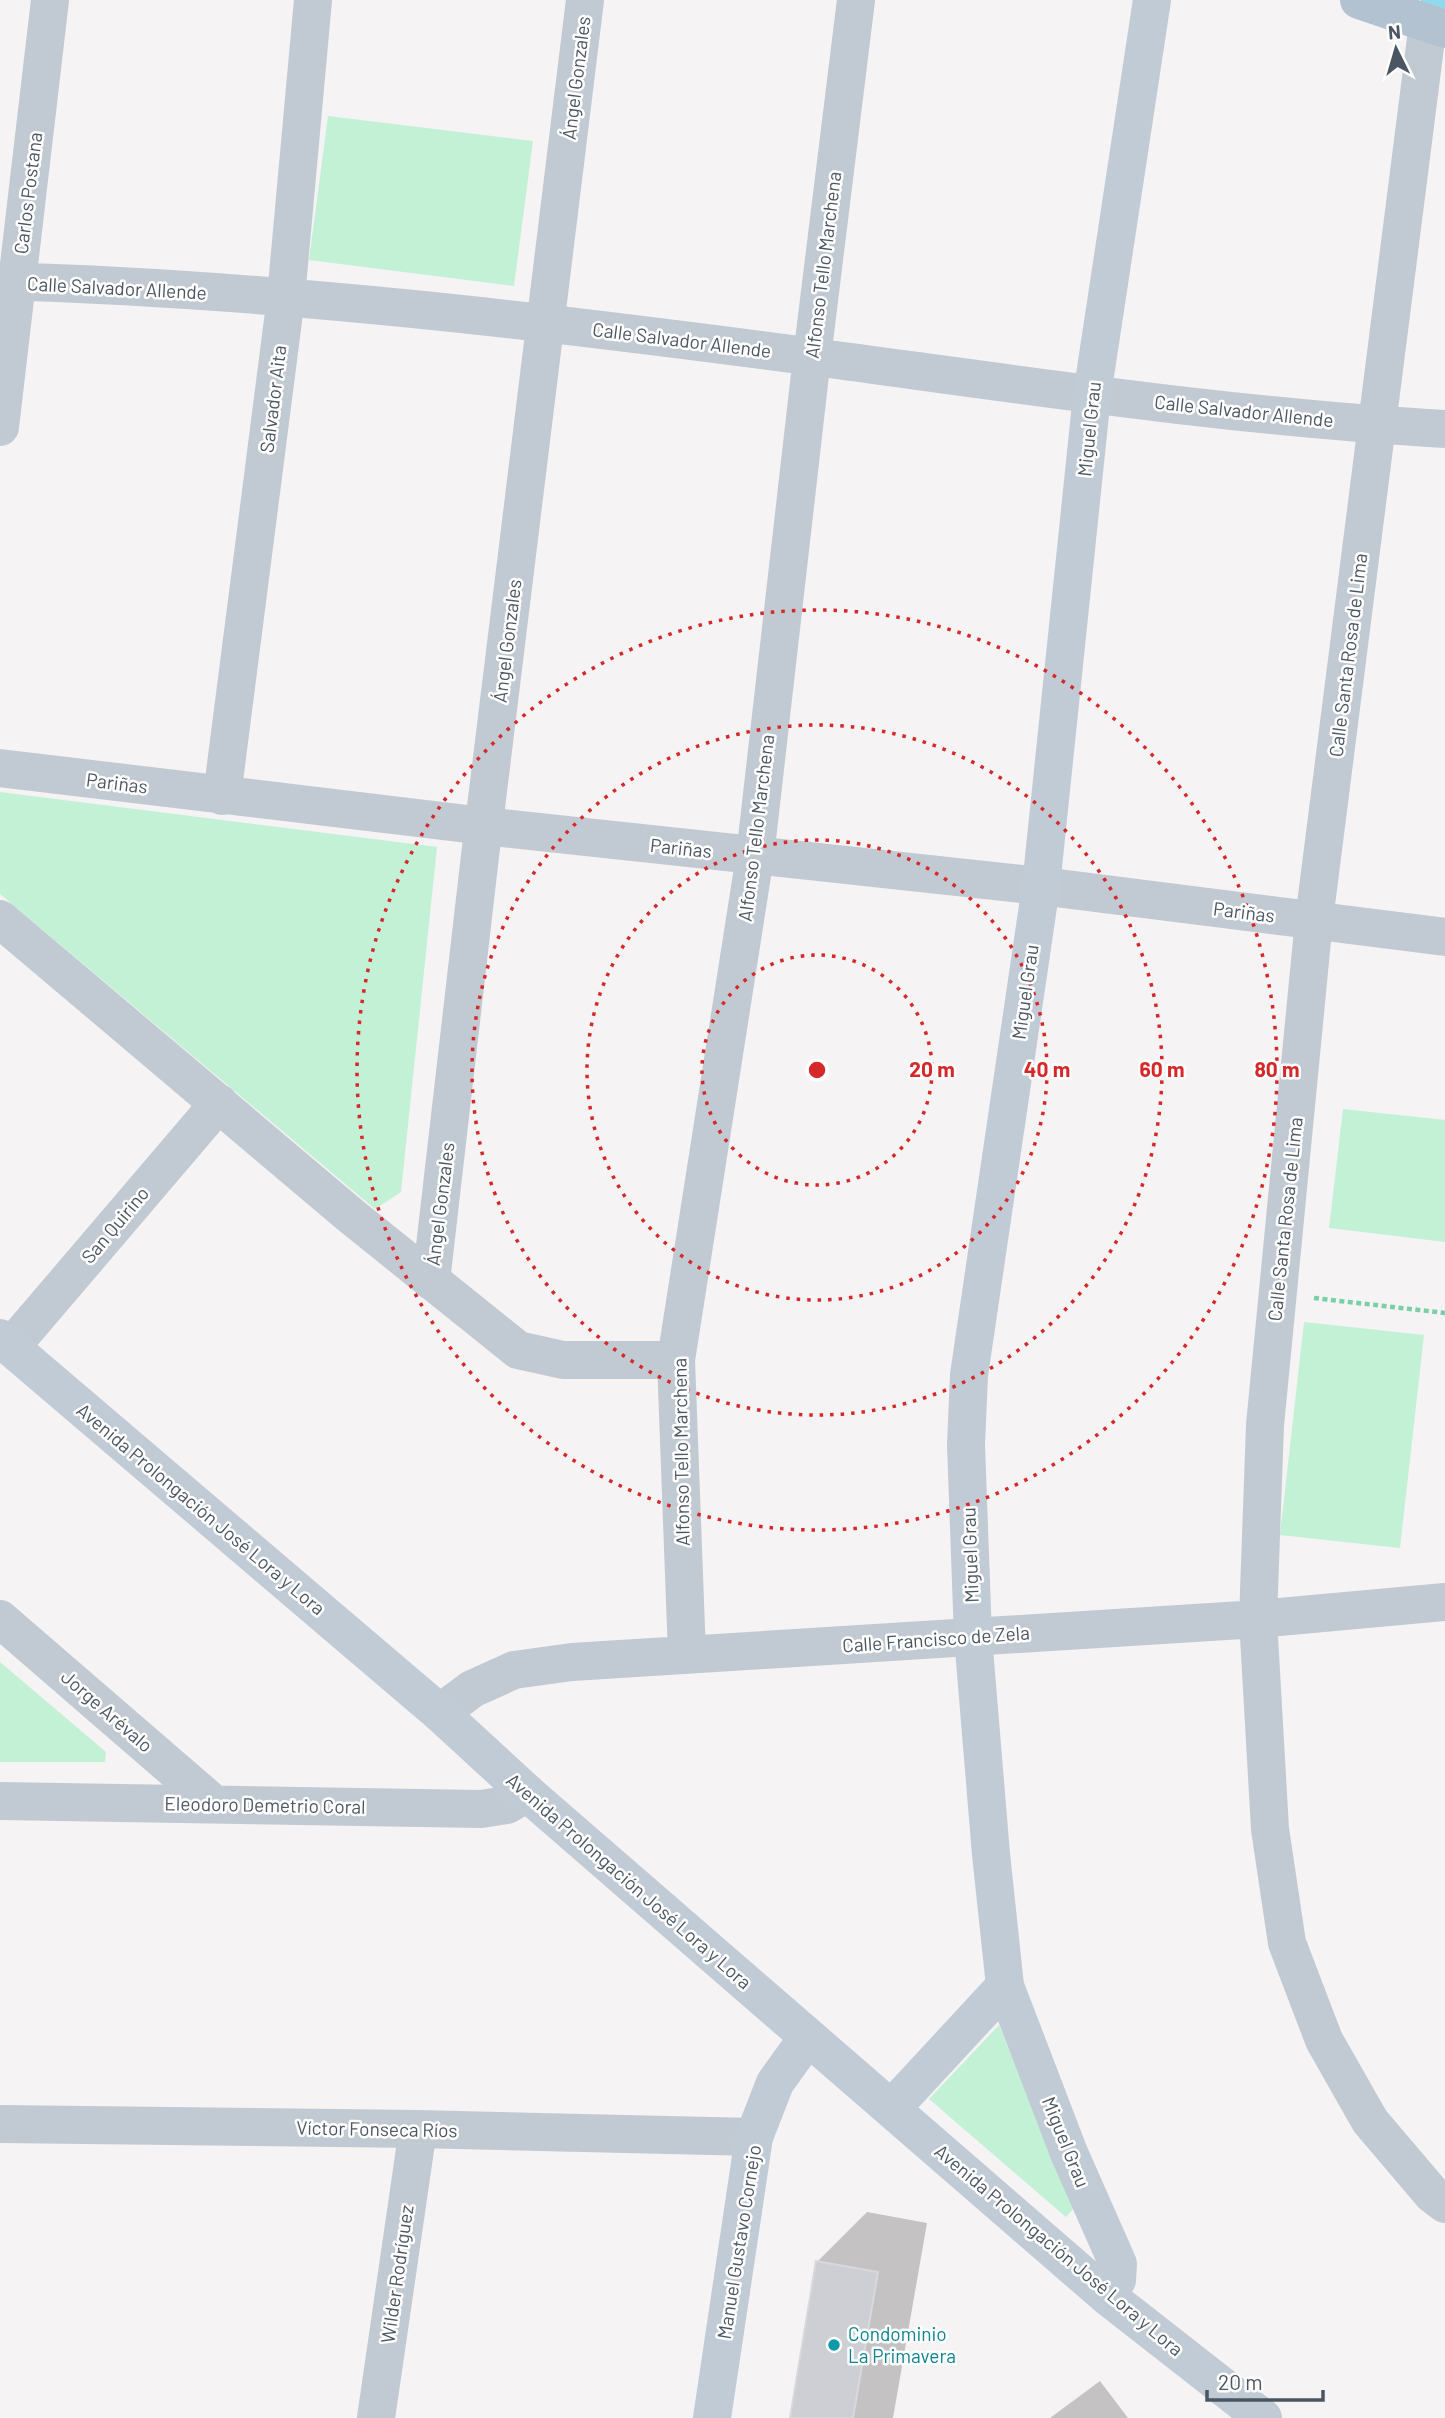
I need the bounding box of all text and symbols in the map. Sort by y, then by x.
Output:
north arrow [1361,14,1431,84]
street label: Ángel Gonzales [557,15,594,141]
text: N [1387,20,1402,44]
street label: Carlos Postana [9,131,46,255]
street label: Alfonso Tello Marchena [800,170,845,360]
street label: Calle Salvador Allende [27,271,207,304]
street label: Calle Salvador Allende [591,317,773,362]
street label: Salvador Aita [255,344,291,454]
street label: Miguel Grau [1072,380,1105,478]
street label: Calle Salvador Allende [1153,390,1335,431]
street label: Calle Santa Rosa de Lima [1324,552,1371,758]
street label: Ángel Gonzales [488,578,525,704]
street label: Alfonso Tello Marchena [733,733,778,923]
street label: Pariñas [85,767,149,798]
street label: Pariñas [649,833,713,862]
street label: Pariñas [1212,896,1276,927]
street label: Miguel Grau [1006,943,1043,1041]
text: 20 m [909,1056,955,1081]
text: 40 m [1024,1056,1070,1081]
text: 60 m [1140,1056,1184,1081]
text: 80 m [1254,1056,1300,1081]
centre of rings [805,1058,829,1082]
street label: Calle Santa Rosa de Lima [1262,1116,1307,1322]
street label: Ángel Gonzales [421,1141,458,1267]
street label: San Quirino [76,1182,153,1268]
street label: Alfonso Tello Marchena [667,1358,694,1546]
street label: Avenida Prolongación José Lora y Lora [72,1398,330,1619]
street label: Miguel Grau [956,1507,983,1603]
street label: Calle Francisco de Zela [841,1620,1030,1657]
street label: Jorge Arévalo [57,1665,158,1757]
street label: Avenida Prolongación José Lora y Lora [502,1768,757,1993]
street label: Eleodoro Demetrio Coral [164,1791,366,1818]
street label: Miguel Grau [1038,2093,1095,2190]
street label: Víctor Fonseca Ríos [296,2116,458,2141]
street label: Avenida Prolongación José Lora y Lora [930,2139,1188,2360]
street label: Manuel Gustavo Cornejo [712,2143,765,2341]
street label: Wilder Rodríguez [375,2203,418,2345]
place label: Condominio La Primavera [848,2322,956,2367]
marker: Condominio La Primavera [826,2337,842,2353]
scale bar [1207,2358,1322,2402]
text: 20 m [1218,2369,1263,2394]

